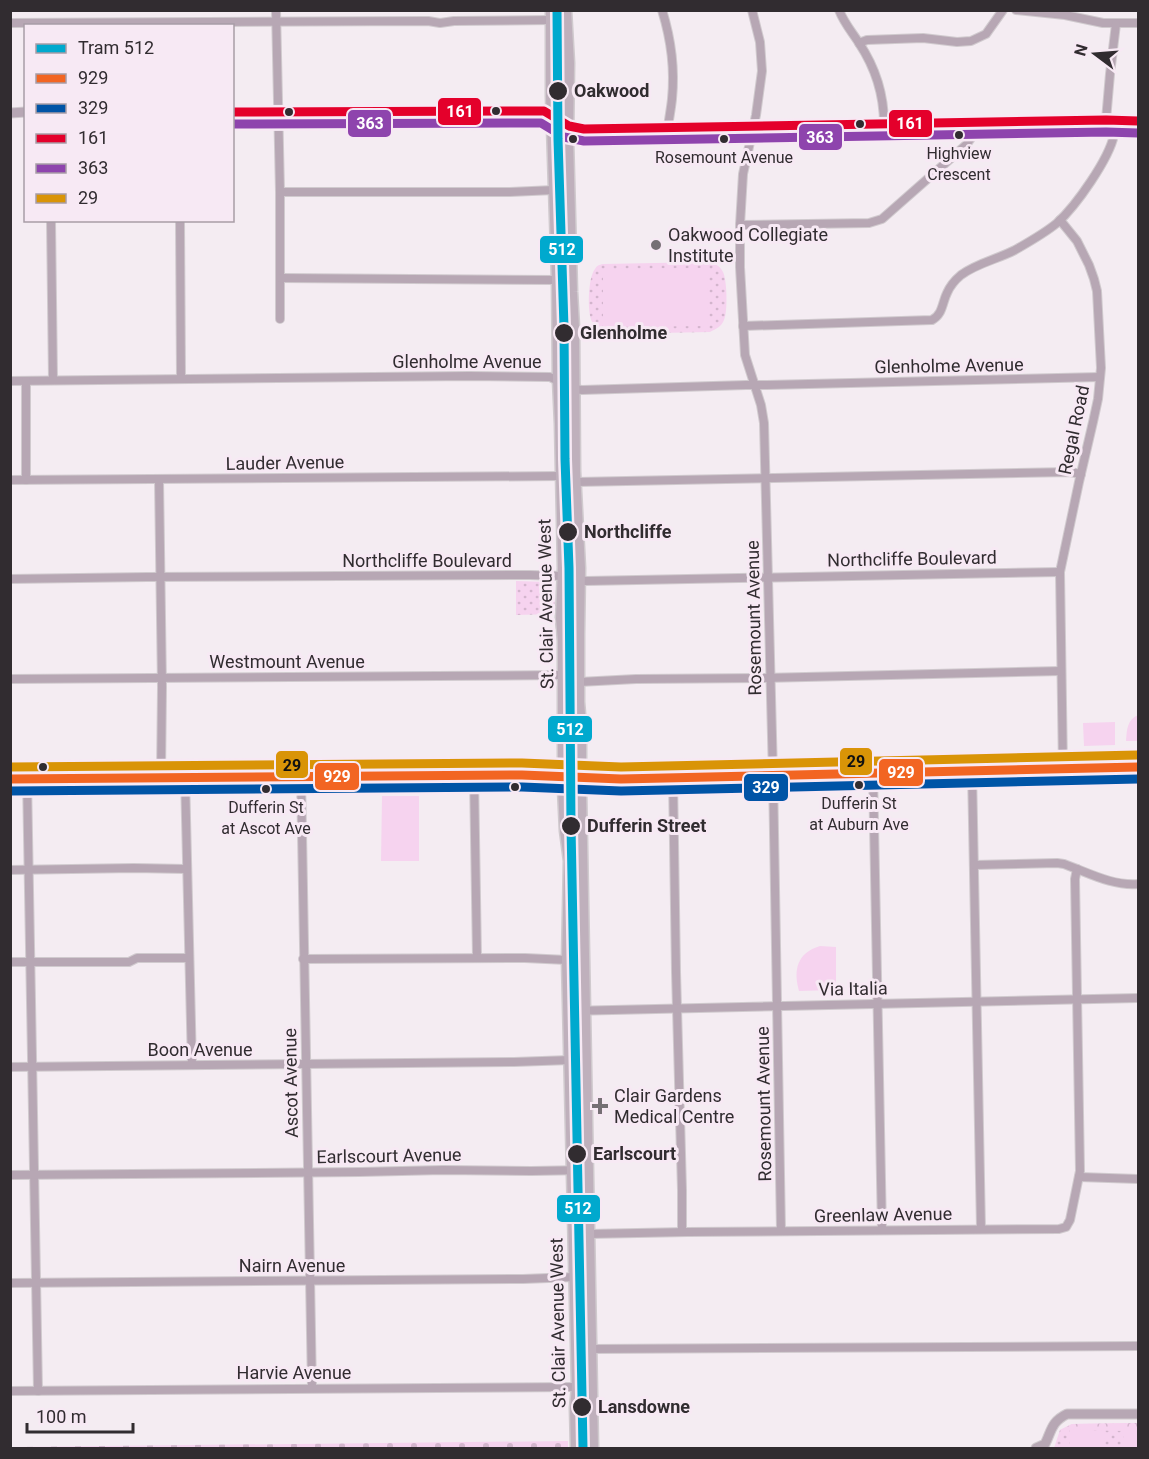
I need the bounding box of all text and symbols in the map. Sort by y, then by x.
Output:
legend [24,24,234,222]
north arrow [1065,24,1125,84]
text: Tram 512 [78,37,154,58]
text: N [1070,42,1092,58]
text: 929 [78,67,108,88]
marker: Oakwood [547,80,569,102]
place label: Oakwood [574,80,649,101]
text: 329 [78,97,108,118]
line badge: 161 [437,97,482,126]
text: 161 [446,102,474,121]
unlabelled marker [490,105,502,117]
unlabelled marker [283,106,295,118]
line badge: 363 [347,109,392,138]
line badge: 161 [888,109,933,138]
text: 363 [356,114,384,133]
text: 161 [896,114,924,133]
unlabelled marker [854,118,866,130]
line badge: 363 [798,123,843,151]
text: 161 [78,127,108,148]
text: 363 [806,128,834,147]
marker: Highview Crescent [953,129,965,141]
unlabelled marker [567,133,579,145]
marker: Rosemount Avenue [718,133,730,145]
place label: Highview Crescent [926,144,992,184]
place label: Rosemount Avenue [655,148,793,167]
text: 363 [78,157,108,178]
text: 29 [78,187,98,208]
place label: Oakwood Collegiate Institute [668,224,828,266]
line badge: 512 [539,235,584,264]
marker: Oakwood Collegiate Institute [649,238,663,252]
text: 512 [548,240,576,259]
marker: Glenholme [553,322,575,344]
place label: Glenholme [580,322,667,343]
street label: Glenholme Avenue [392,351,542,372]
street label: Glenholme Avenue [874,354,1024,377]
street label: Regal Road [1054,383,1093,476]
street label: Lauder Avenue [226,451,344,474]
street label: St. Clair Avenue West [534,519,557,689]
marker: Northcliffe [557,521,579,543]
place label: Northcliffe [584,521,672,542]
street label: Rosemount Avenue [742,540,765,696]
street label: Northcliffe Boulevard [827,547,997,570]
street label: Northcliffe Boulevard [342,550,512,571]
street label: Westmount Avenue [209,651,365,672]
line badge: 512 [547,715,593,743]
text: 512 [556,720,584,739]
line badge: 29 [839,747,873,776]
line badge: 29 [275,750,309,779]
text: 29 [847,752,865,771]
text: 29 [283,756,301,775]
line badge: 929 [878,758,924,787]
unlabelled marker [37,761,49,773]
line badge: 929 [314,762,360,791]
text: 929 [887,763,915,782]
text: 929 [323,767,351,786]
line badge: 329 [743,773,789,802]
text: 329 [752,778,780,797]
marker: Dufferin St at Auburn Ave [853,779,865,791]
unlabelled marker [509,781,521,793]
marker: Dufferin St at Ascot Ave [260,783,272,795]
place label: Dufferin St at Auburn Ave [809,794,909,834]
place label: Dufferin St at Ascot Ave [221,798,311,838]
marker: Dufferin Street [560,815,582,837]
place label: Dufferin Street [587,815,706,836]
street label: Via Italia [818,977,888,1000]
street label: Rosemount Avenue [752,1026,775,1182]
street label: Ascot Avenue [279,1028,302,1138]
street label: Boon Avenue [147,1039,253,1060]
place label: Clair Gardens Medical Centre [614,1085,734,1127]
marker: Clair Gardens Medical Centre [591,1097,609,1115]
marker: Earlscourt [566,1143,588,1165]
place label: Earlscourt [593,1143,676,1164]
street label: Earlscourt Avenue [316,1144,462,1167]
line badge: 512 [556,1194,601,1223]
text: 512 [564,1199,592,1218]
street label: Greenlaw Avenue [814,1203,952,1226]
street label: St. Clair Avenue West [546,1238,569,1408]
street label: Nairn Avenue [239,1255,345,1276]
street label: Harvie Avenue [237,1362,351,1383]
scale bar [27,1396,134,1434]
marker: Lansdowne [571,1396,593,1418]
place label: Lansdowne [598,1396,690,1417]
text: 100 m [36,1406,87,1427]

